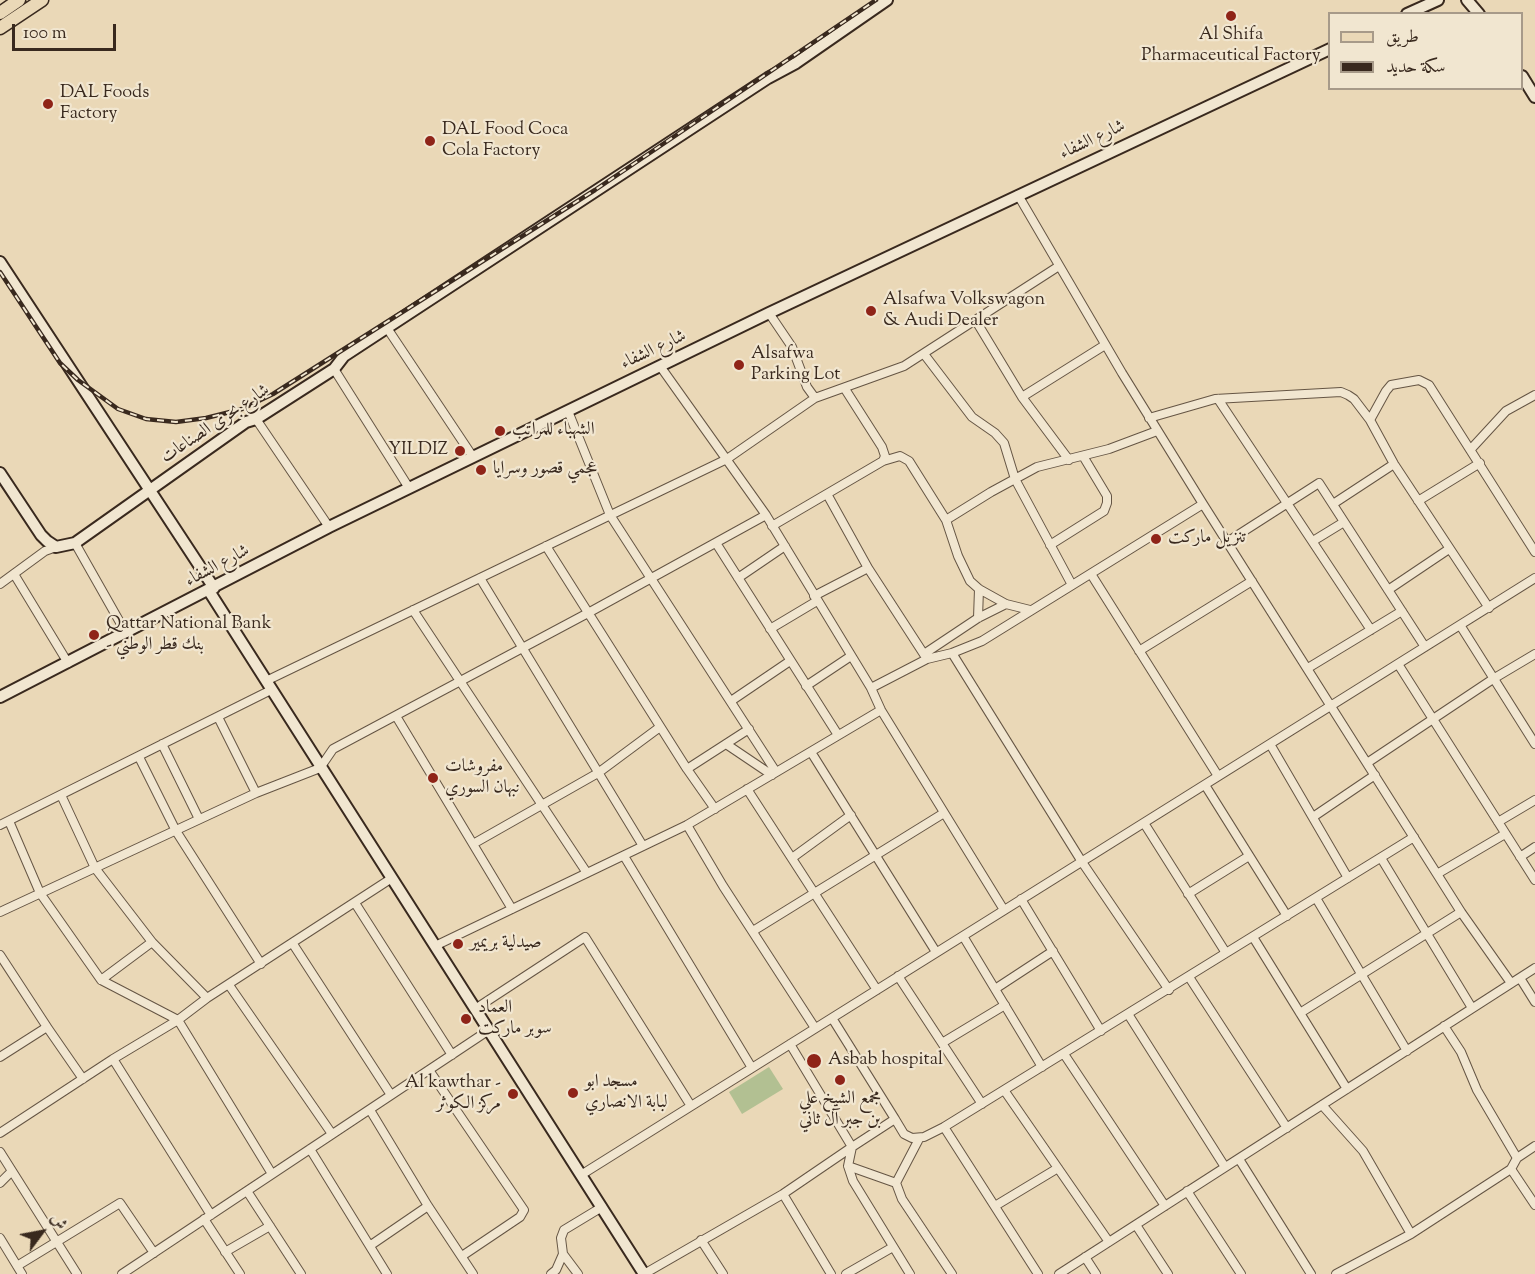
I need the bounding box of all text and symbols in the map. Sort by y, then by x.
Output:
marker: Al Shifa Pharmaceutical Factory [1224,9,1238,23]
scale bar [15,12,118,50]
legend [1328,12,1523,90]
text: 100 m [23,21,67,47]
place label: Al Shifa Pharmaceutical Factory [1141,25,1321,68]
text: طريق [1386,25,1419,51]
text: سكة حديد [1386,55,1446,81]
place label: DAL Foods Factory [60,83,149,125]
marker: DAL Foods Factory [41,97,55,111]
street label: شارع الشفاء [1057,116,1129,166]
place label: DAL Food Coca Cola Factory [442,120,568,162]
marker: DAL Food Coca Cola Factory [423,134,437,148]
place label: Alsafwa Volkswagon & Audi Dealer [883,290,1045,332]
marker: Alsafwa Volkswagon & Audi Dealer [864,304,878,318]
street label: شارع الشفاء [618,326,690,376]
place label: Alsafwa Parking Lot [751,344,840,386]
marker: Alsafwa Parking Lot [732,358,746,372]
street label: شارع بحرى الصناعات [157,381,275,469]
place label: الشهباء للمراتب [512,420,595,442]
marker: الشهباء للمراتب [493,424,507,438]
place label: YILDIZ [388,440,448,462]
marker: YILDIZ [453,444,467,458]
place label: عجمي قصور وسرايا [493,459,597,481]
marker: عجمي قصور وسرايا [474,463,488,477]
place label: تنزيل ماركت [1168,528,1246,550]
marker: تنزيل ماركت [1149,532,1163,546]
street label: شارع الشفاء [182,541,254,593]
place label: Qattar National Bank - بنك قطر الوطني [106,614,271,656]
marker: Qattar National Bank - بنك قطر الوطني [87,628,101,642]
place label: مفروشات نبهان السوري [445,757,520,800]
marker: مفروشات نبهان السوري [426,771,440,785]
place label: صيدلية بريمير [470,933,541,955]
marker: صيدلية بريمير [451,937,465,951]
place label: العماد سوبر ماركت [478,998,552,1040]
marker: العماد سوبر ماركت [459,1012,473,1026]
place label: Asbab hospital [828,1050,943,1072]
marker: Asbab hospital [805,1052,823,1070]
place label: مسجد ابو لبابة الانصاري [585,1072,668,1114]
place label: Al kawthar - مركز الكوثر [405,1073,501,1116]
marker: مجمع الشيخ علي بن جبر آل ثاني [833,1073,847,1087]
marker: مسجد ابو لبابة الانصاري [566,1086,580,1100]
marker: Al kawthar - مركز الكوثر [506,1087,520,1101]
place label: مجمع الشيخ علي بن جبر آل ثاني [799,1089,881,1132]
north arrow [12,1202,72,1262]
text: ش [44,1209,72,1235]

